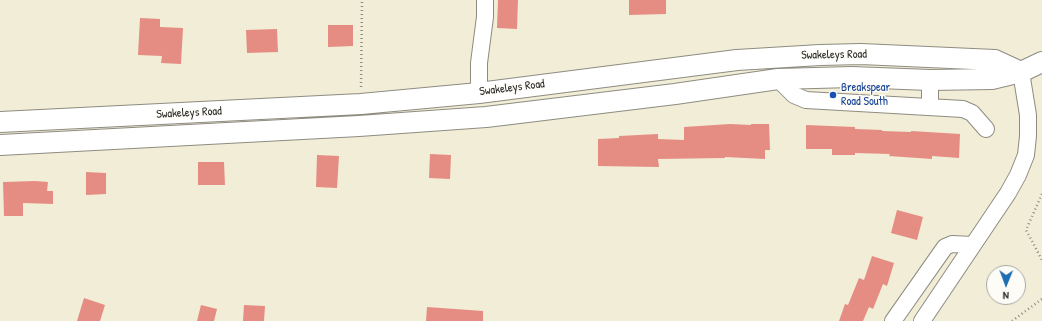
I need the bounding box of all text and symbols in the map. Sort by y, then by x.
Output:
street label: Swakeleys Road [801,47,867,63]
street label: Swakeleys Road [479,77,545,99]
place label: Breakspear Road South [841,81,890,109]
marker: Breakspear Road South [828,90,838,100]
street label: Swakeleys Road [156,104,222,122]
north arrow [986,265,1026,305]
text: N [1003,289,1009,303]

